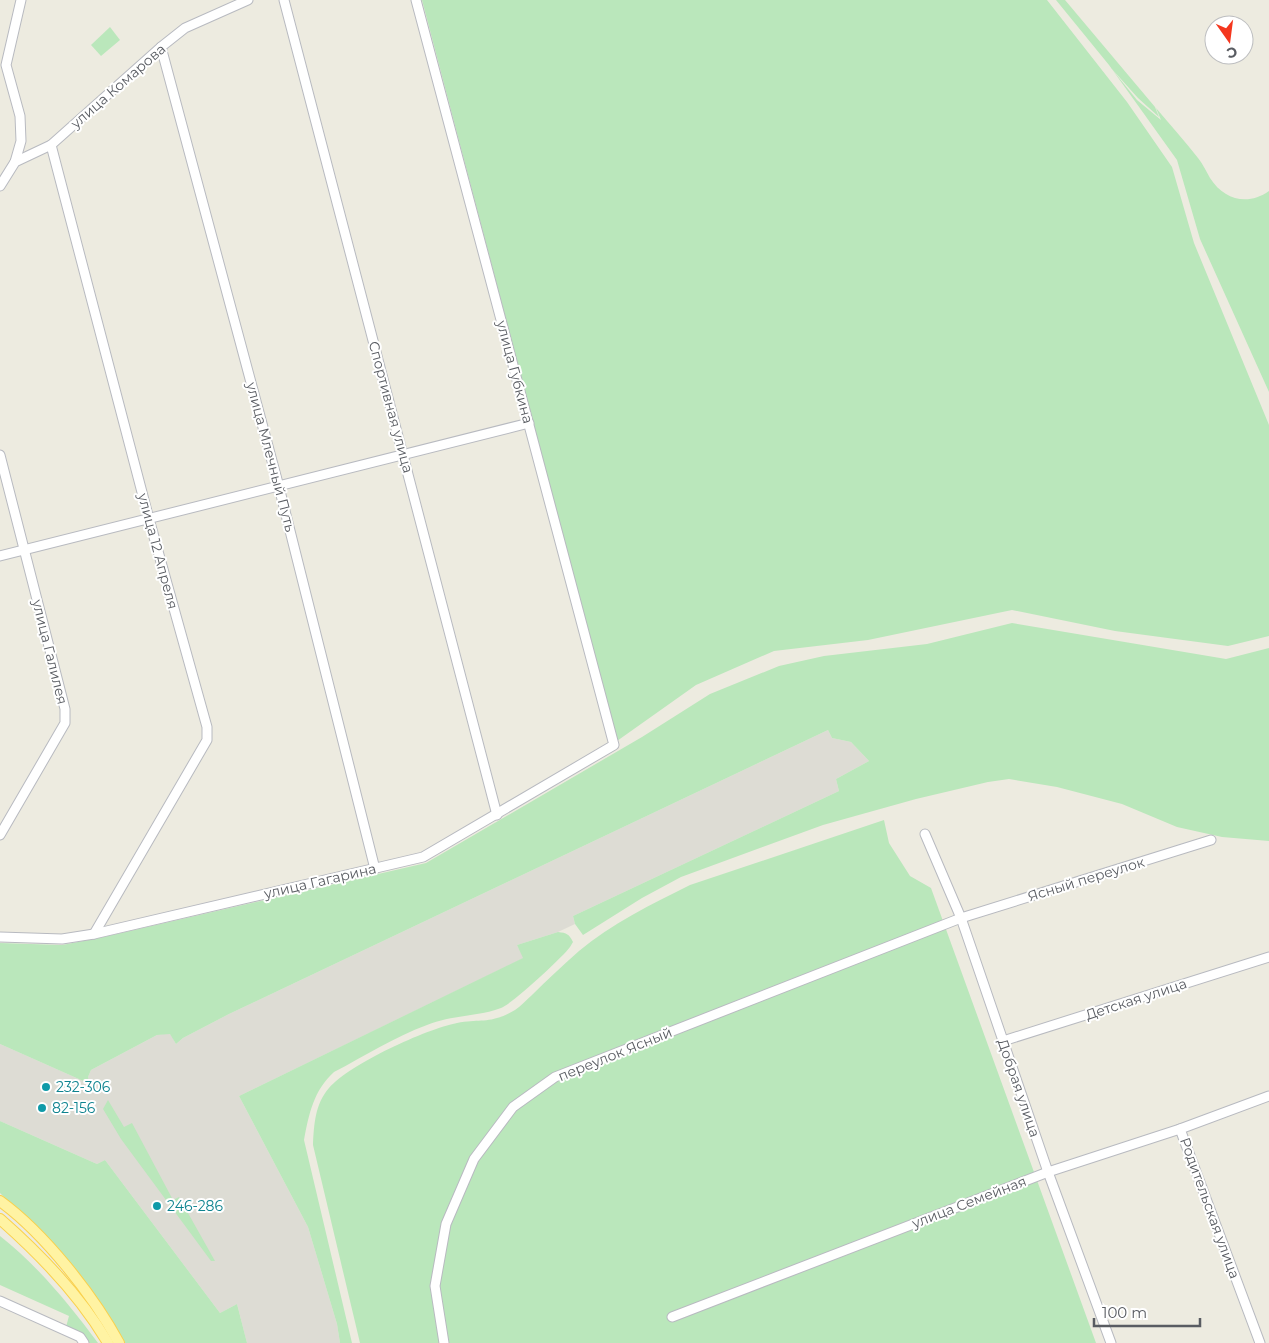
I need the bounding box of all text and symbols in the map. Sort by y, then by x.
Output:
north arrow [1204,15,1254,65]
street label: улица Комарова [66,40,169,133]
text: С [1225,43,1239,63]
street label: улица Губкина [492,318,537,426]
street label: Спортивная улица [365,339,417,475]
street label: улица Млечный Путь [242,379,300,534]
street label: улица 12 Апреля [134,490,182,611]
street label: улица Галилея [28,597,72,706]
street label: Ясный переулок [1025,853,1147,905]
street label: улица Гагарина [261,859,378,903]
street label: Детская улица [1083,974,1189,1024]
street label: переулок Ясный [555,1023,675,1085]
street label: Добрая улица [994,1037,1044,1139]
place label: 232-306 [56,1078,111,1096]
marker: 232-306 [40,1081,52,1093]
place label: 82-156 [52,1099,96,1117]
marker: 82-156 [36,1102,48,1114]
street label: Родительская улица [1176,1135,1244,1281]
street label: улица Семейная [908,1172,1029,1232]
place label: 246-286 [167,1197,224,1215]
marker: 246-286 [151,1200,163,1212]
scale bar [1094,1296,1200,1328]
text: 100 m [1102,1303,1147,1322]

